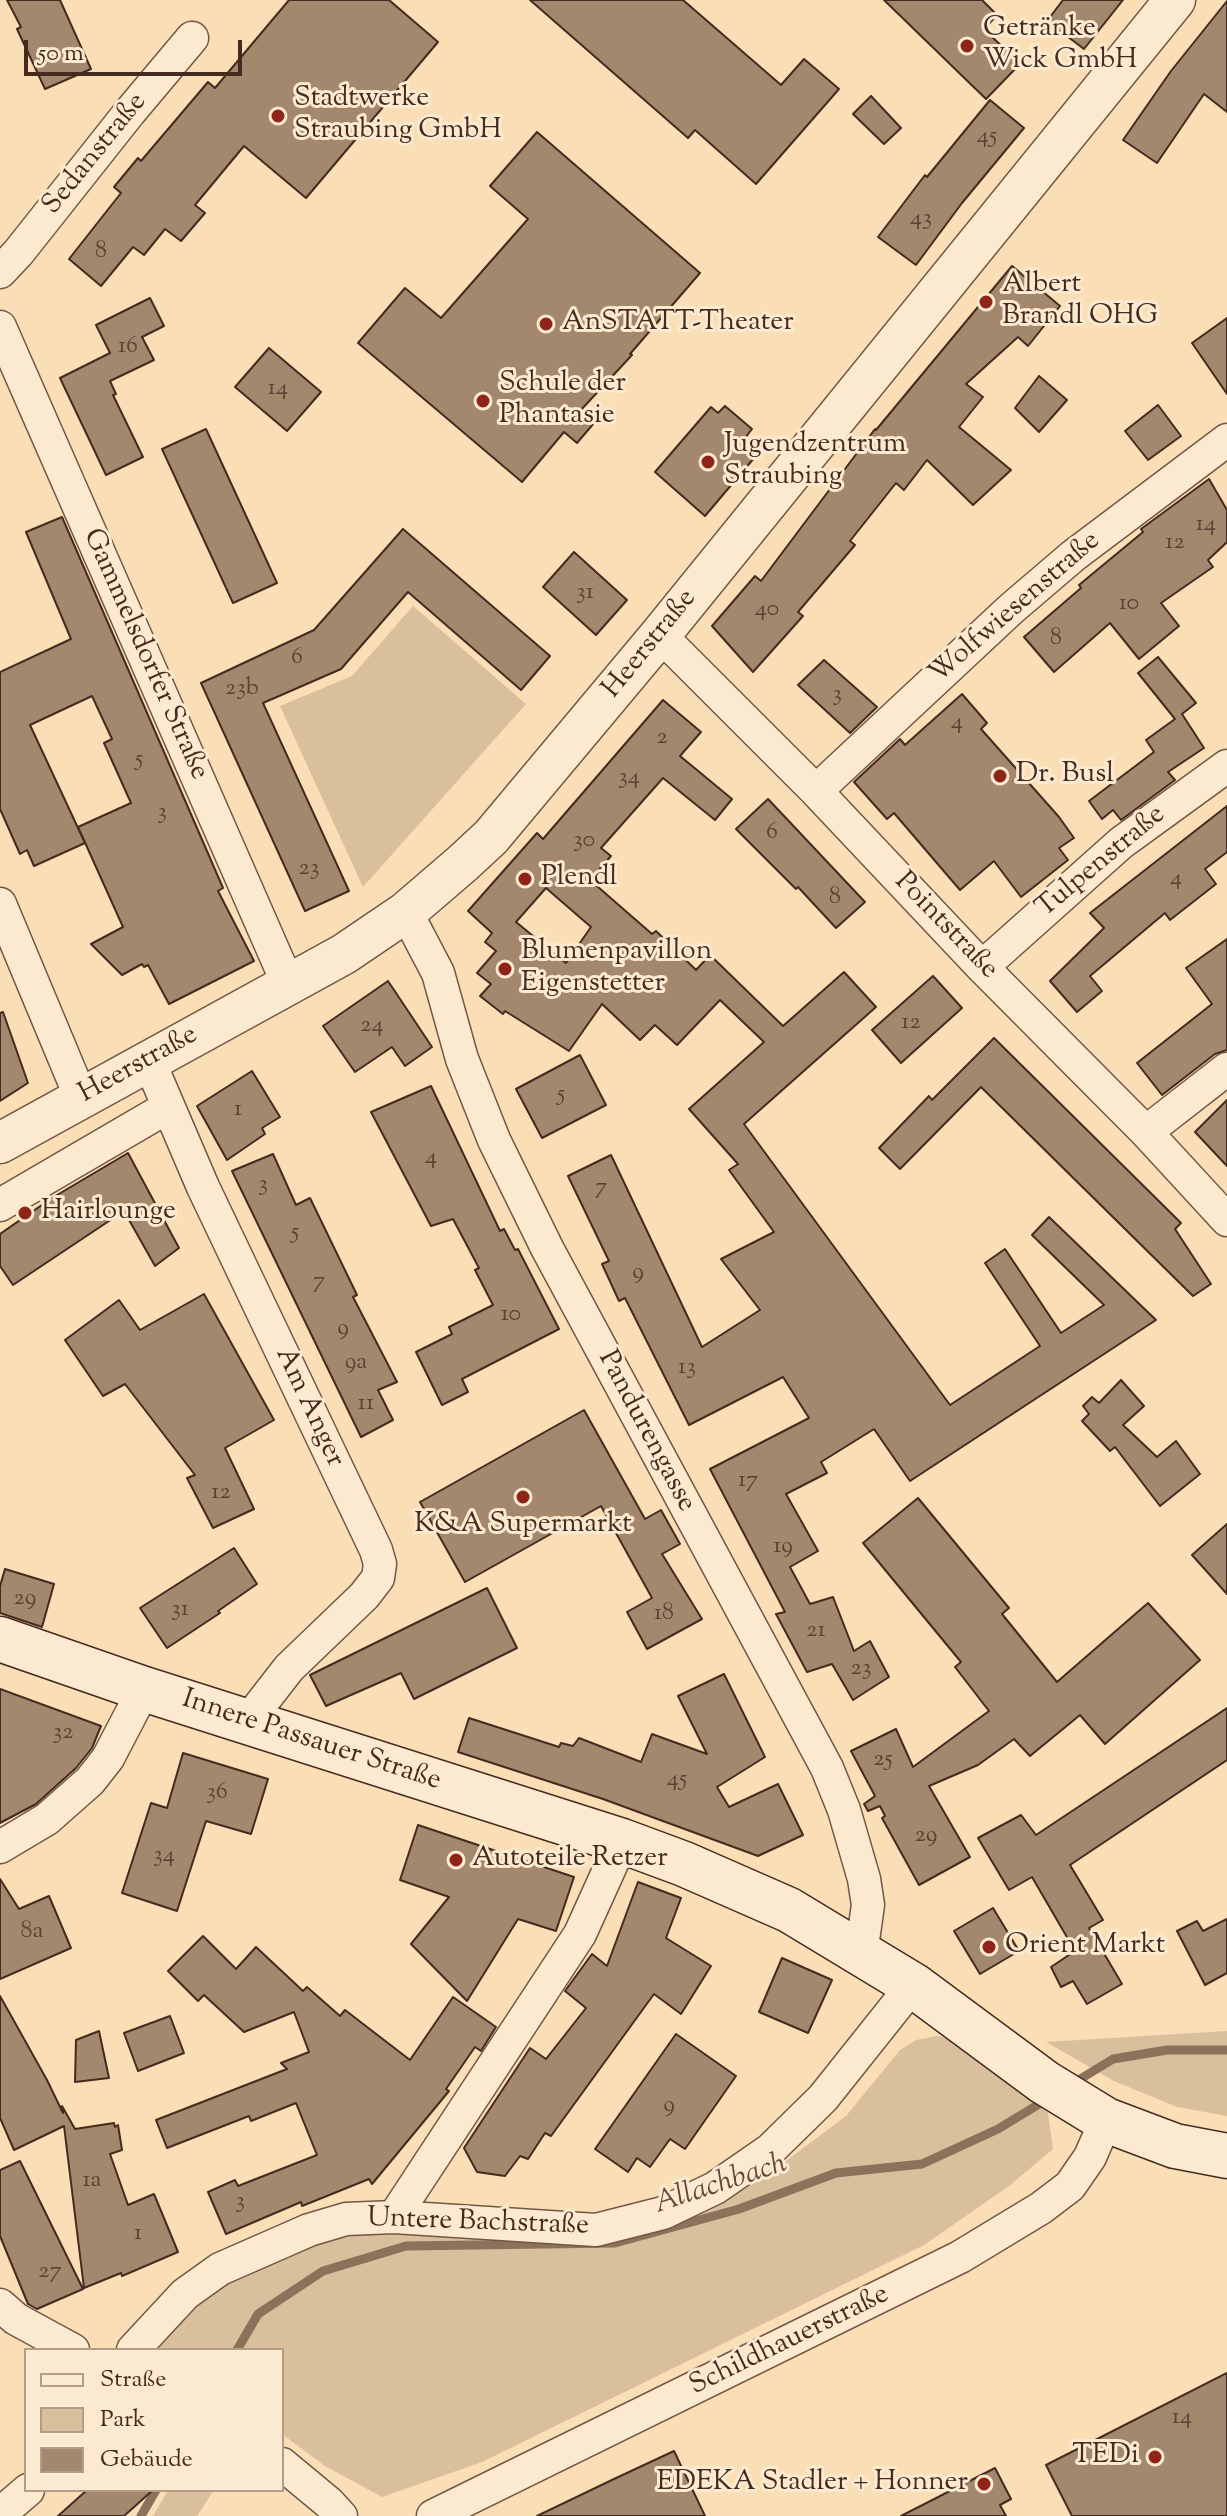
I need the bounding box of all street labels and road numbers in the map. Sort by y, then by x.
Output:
street label: Sedanstraße [37,87,155,223]
street label: Gammelsdorfer Straße [74,524,214,786]
street label: Wolfwiesenstraße [924,526,1108,692]
street label: Heerstraße [597,584,705,706]
street label: Tulpenstraße [1031,799,1173,927]
street label: Pointstraße [886,867,1004,987]
street label: Heerstraße [74,1020,204,1112]
street label: Am Anger [266,1343,350,1473]
street label: Pandurengasse [588,1346,702,1518]
street label: Innere Passauer Straße [177,1684,445,1800]
street label: Untere Bachstraße [366,2203,590,2245]
street label: Schildhauerstraße [685,2279,895,2405]

